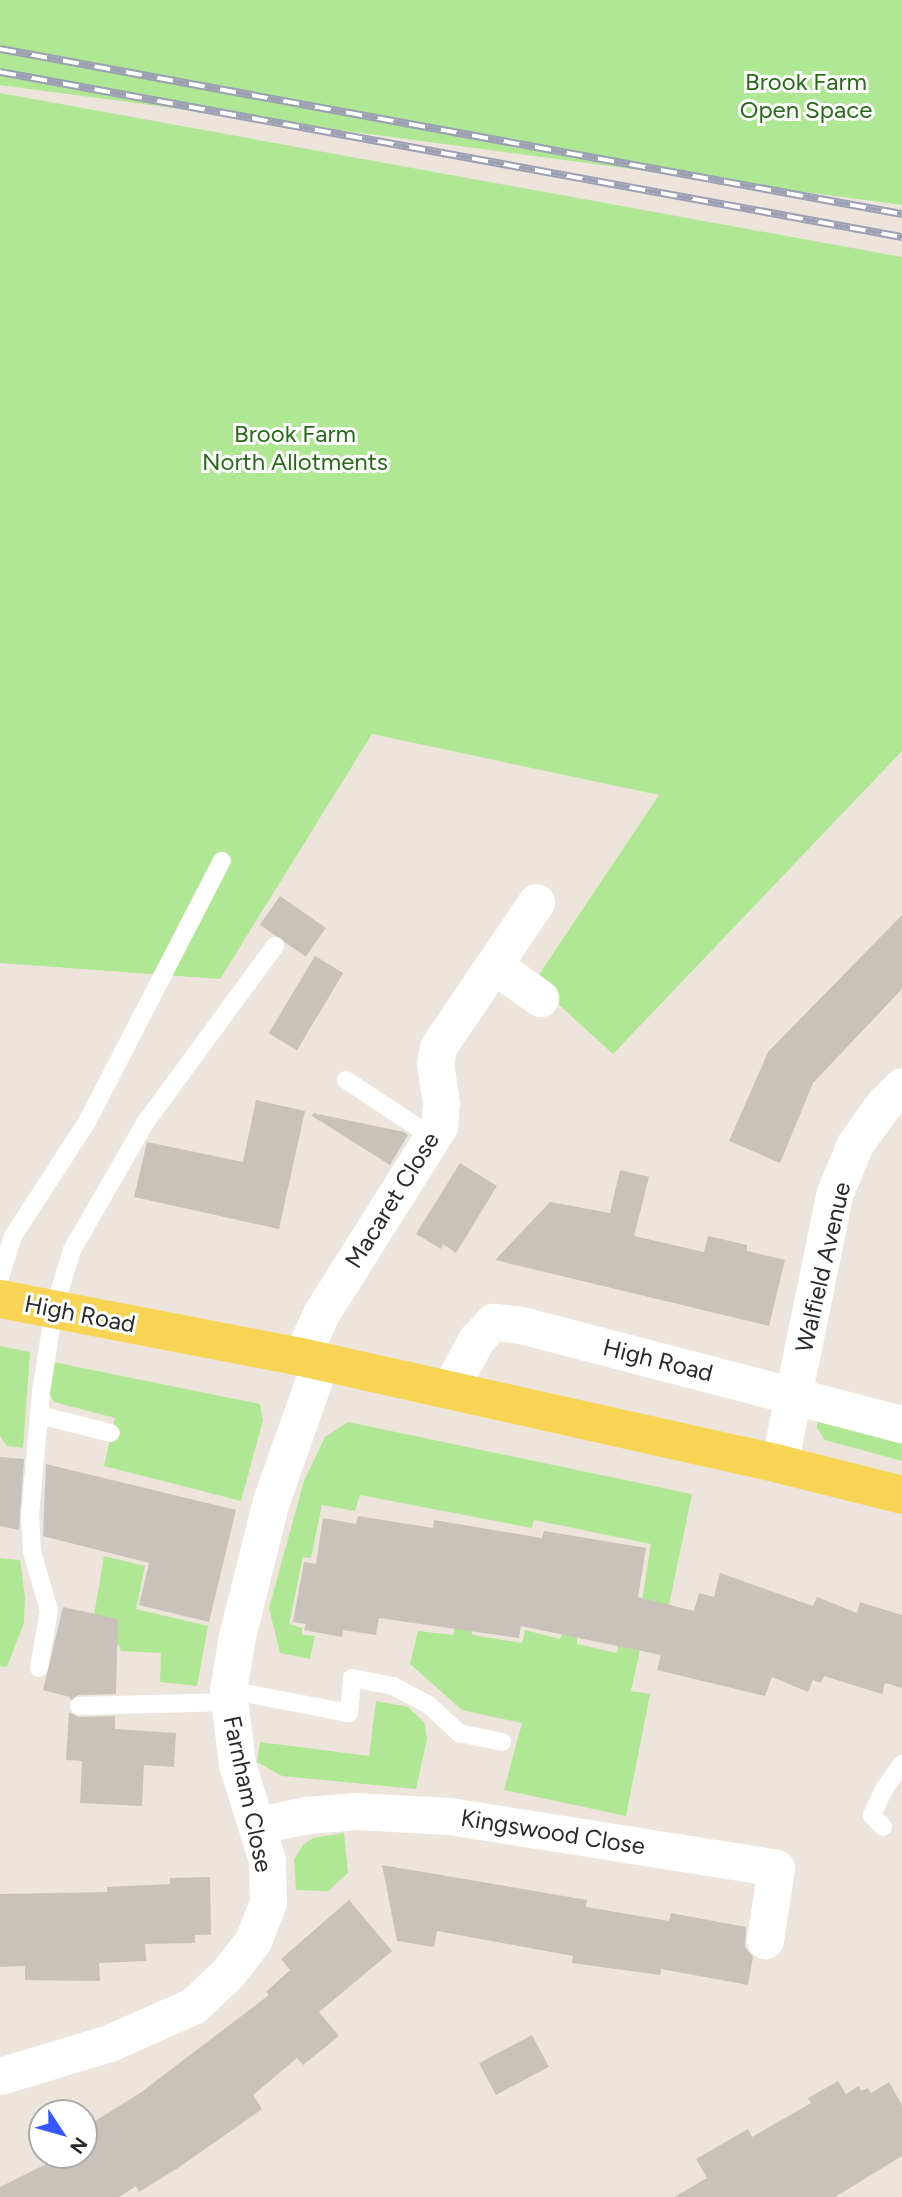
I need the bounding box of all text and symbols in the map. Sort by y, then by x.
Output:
park label: Brook Farm Open Space [740,68,872,124]
park label: Brook Farm North Allotments [202,420,388,476]
street label: Macaret Close [339,1127,445,1273]
street label: Walfield Avenue [789,1179,857,1355]
street label: High Road [22,1289,138,1339]
street label: High Road [600,1332,716,1388]
street label: Farnham Close [217,1713,279,1875]
street label: Kingswood Close [459,1803,647,1861]
north arrow [28,2099,98,2169]
text: N [65,2133,92,2158]

